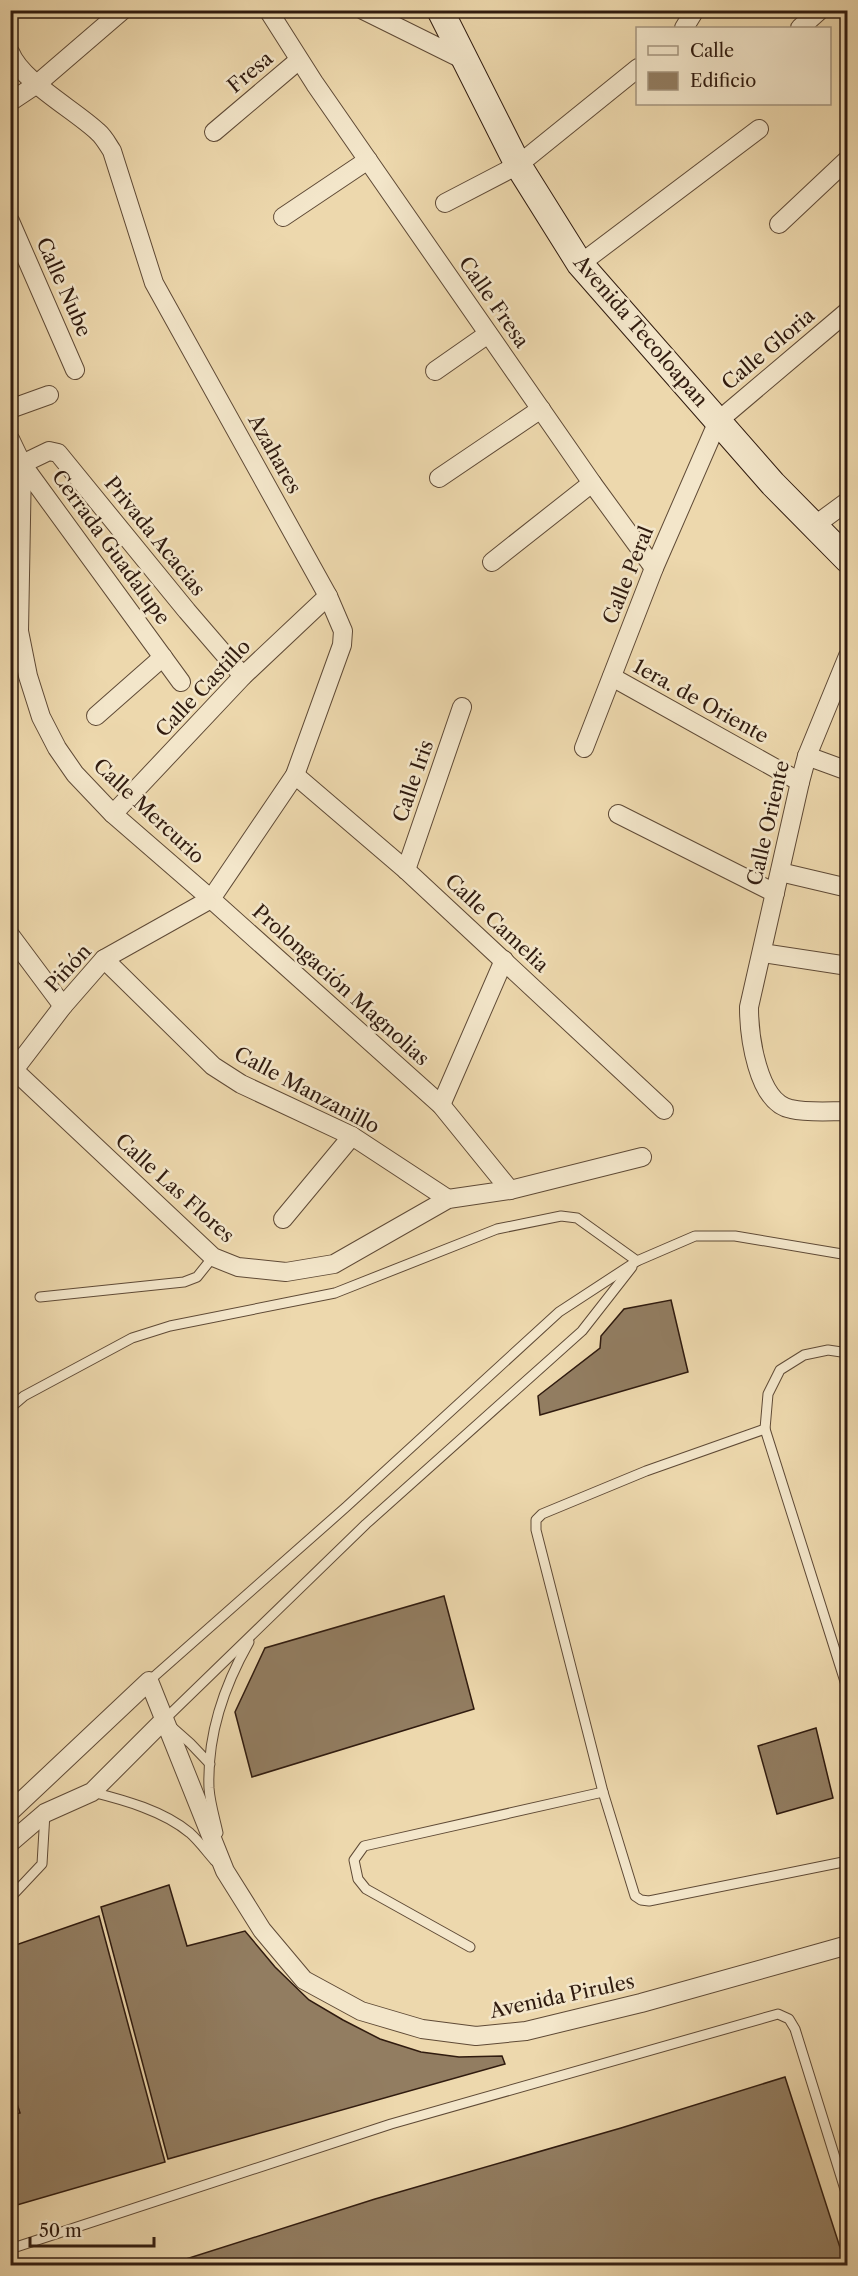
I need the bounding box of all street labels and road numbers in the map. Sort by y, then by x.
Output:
street label: Fresa [223,46,278,98]
street label: Calle Nube [31,234,97,340]
street label: Avenida Tecoloapan [568,250,713,412]
street label: Calle Fresa [454,252,534,353]
street label: Calle Gloria [717,303,820,395]
street label: Azahares [243,409,307,498]
street label: Cerrada Guadalupe [47,465,175,629]
street label: Privada Acacias [100,471,210,601]
street label: Calle Peral [598,523,658,627]
street label: Calle Castillo [151,634,255,742]
street label: 1era. de Oriente [629,654,773,748]
street label: Calle Iris [388,737,438,825]
street label: Calle Mercurio [88,753,210,869]
street label: Calle Oriente [742,758,794,888]
street label: Calle Camelia [440,869,554,977]
street label: Prolongación Magnolias [248,899,434,1071]
street label: Piñón [40,939,96,997]
street label: Calle Manzanillo [230,1042,384,1138]
street label: Calle Las Flores [111,1128,239,1248]
street label: Avenida Pirules [486,1969,637,2023]

